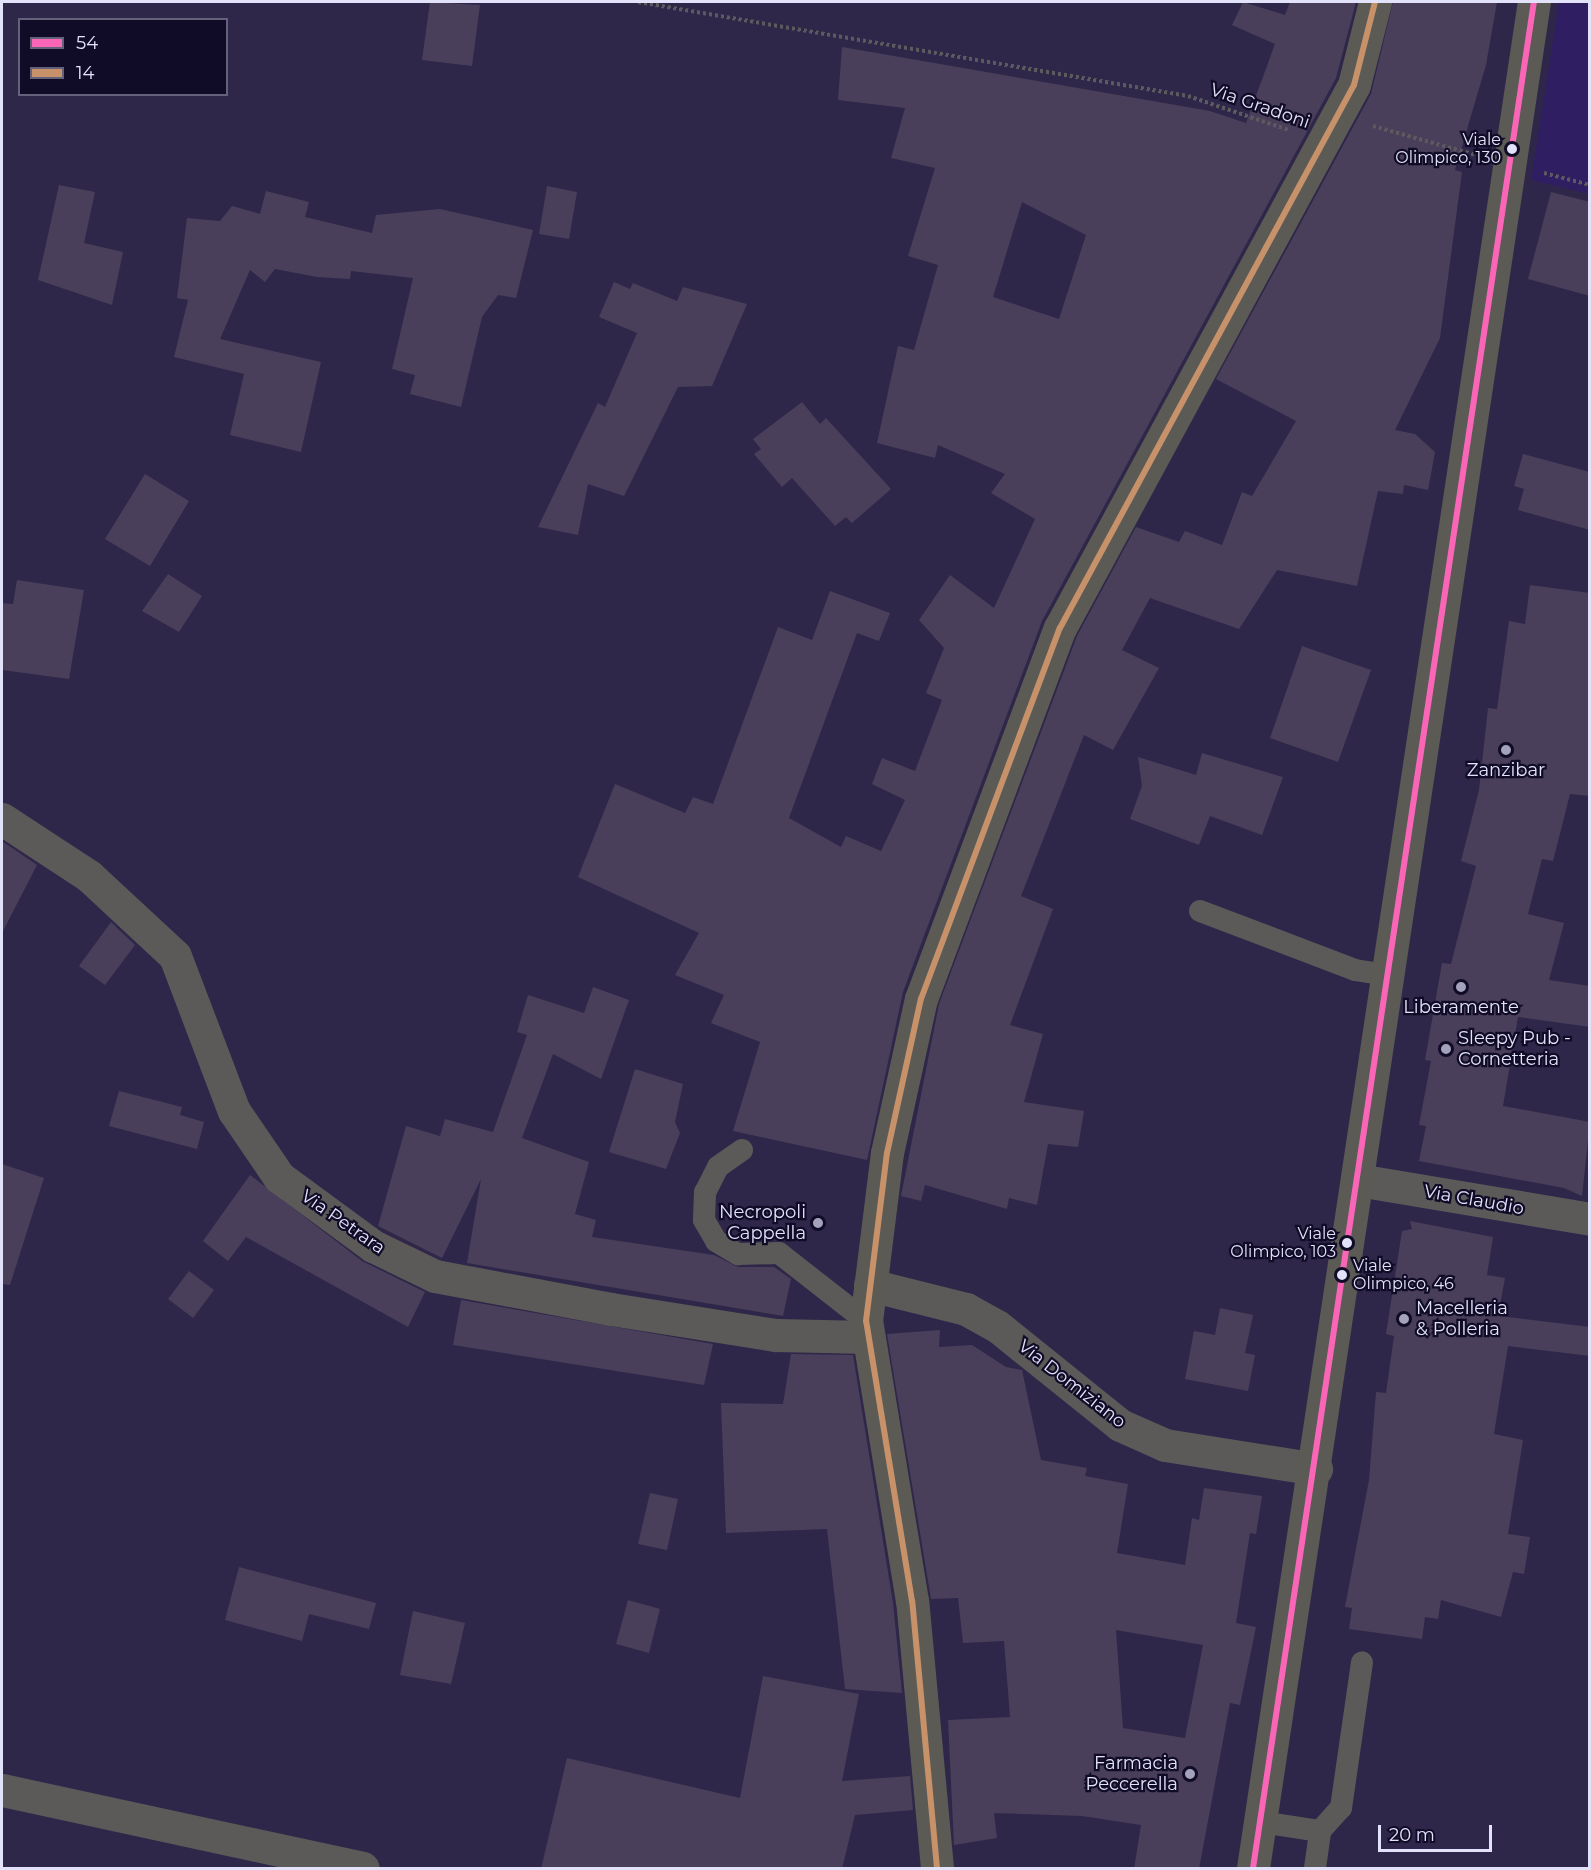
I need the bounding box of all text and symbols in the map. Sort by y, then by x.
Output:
legend [18,18,228,96]
text: 54 [76,32,98,54]
text: 14 [76,62,94,84]
street label: Via Gradoni [1207,79,1313,133]
place label: Viale Olimpico, 130 [1395,130,1501,168]
marker: Viale Olimpico, 130 [1506,143,1518,155]
marker: Zanzibar [1499,743,1513,757]
place label: Zanzibar [1467,759,1545,781]
marker: Liberamente [1454,980,1468,994]
place label: Liberamente [1403,996,1519,1018]
place label: Sleepy Pub - Cornetteria [1458,1028,1571,1070]
marker: Sleepy Pub - Cornetteria [1439,1042,1453,1056]
street label: Via Claudio [1422,1181,1526,1219]
street label: Via Petrara [297,1185,389,1259]
place label: Necropoli Cappella [719,1202,806,1244]
marker: Necropoli Cappella [811,1216,825,1230]
place label: Viale Olimpico, 103 [1230,1224,1336,1262]
marker: Viale Olimpico, 103 [1341,1237,1353,1249]
place label: Viale Olimpico, 46 [1353,1256,1454,1294]
marker: Viale Olimpico, 46 [1336,1269,1348,1281]
place label: Macelleria & Polleria [1416,1298,1508,1340]
marker: Macelleria & Polleria [1397,1312,1411,1326]
street label: Via Domiziano [1014,1335,1130,1433]
place label: Farmacia Peccerella [1085,1753,1178,1796]
marker: Farmacia Peccerella [1183,1767,1197,1781]
scale bar [1381,1813,1495,1851]
text: 20 m [1389,1824,1435,1846]

